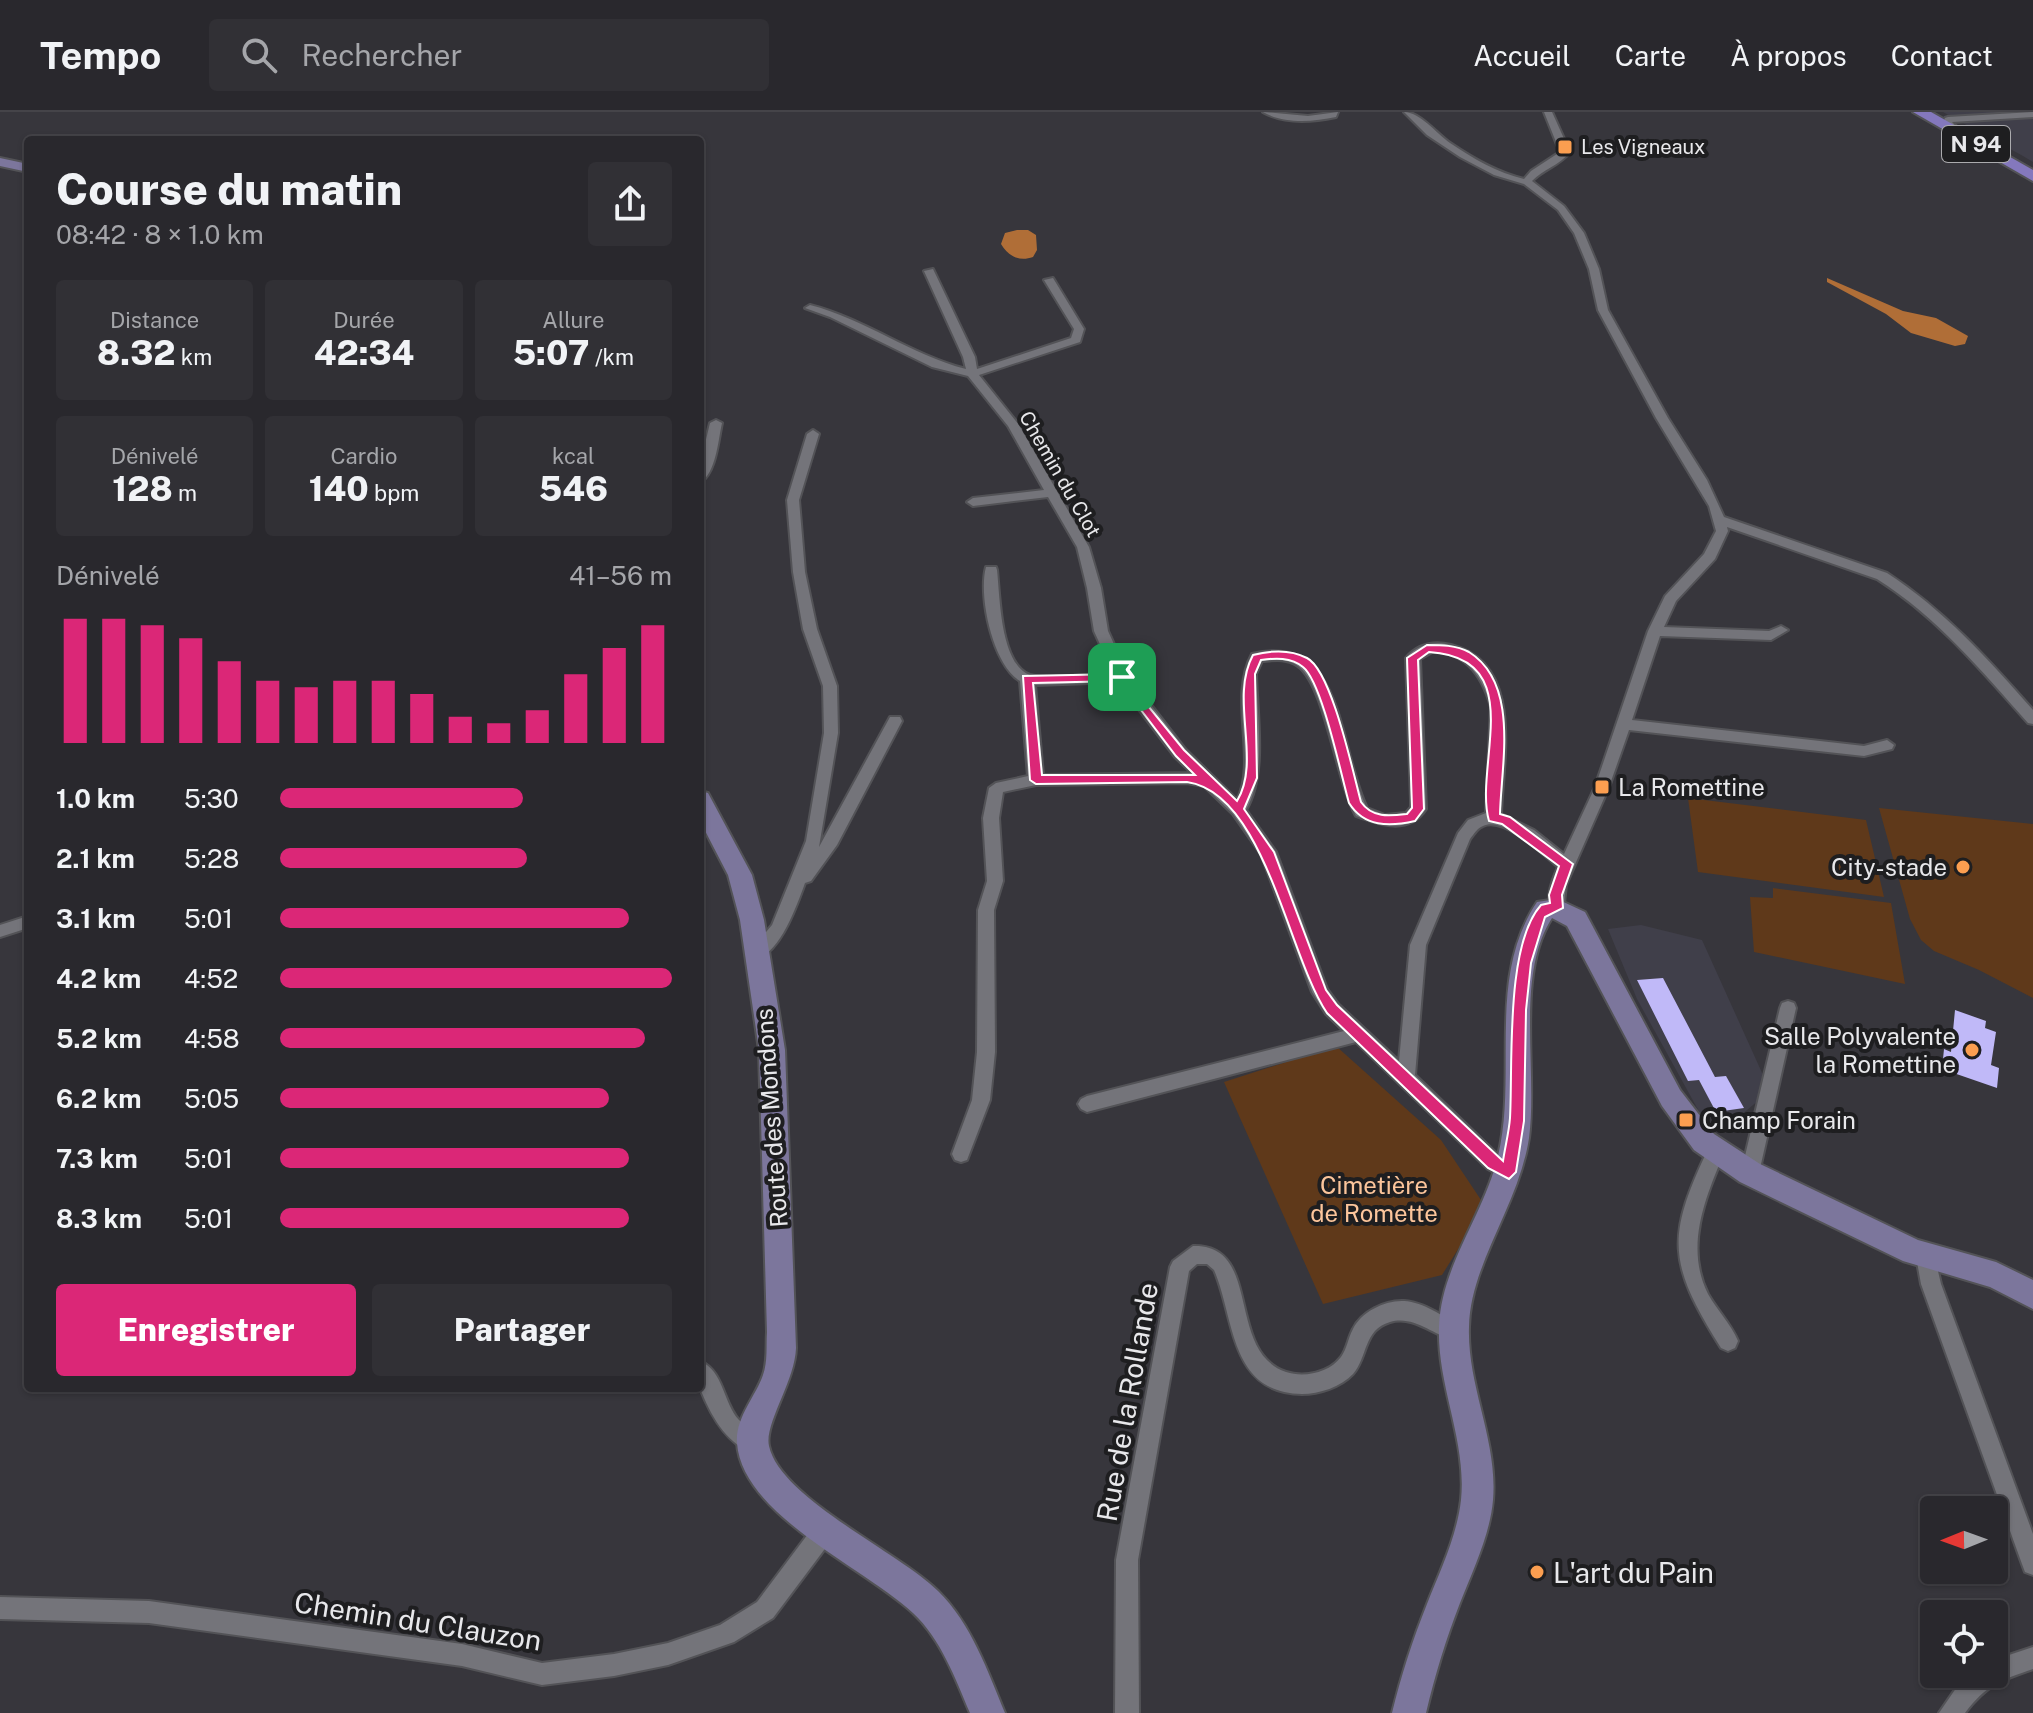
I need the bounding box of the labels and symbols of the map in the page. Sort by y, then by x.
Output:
road number: N 94 [1942,126,2010,162]
place label: Les Vigneaux [1581,135,1705,159]
marker: Les Vigneaux [1556,138,1574,156]
street label: Chemin du Clot [1014,407,1106,541]
pin [1088,643,1156,711]
place label: La Romettine [1618,773,1765,801]
marker: La Romettine [1593,778,1611,796]
place label: City-stade [1831,853,1947,881]
marker: City-stade [1954,858,1972,876]
street label: Route des Mondons [749,1008,793,1228]
place label: Salle Polyvalente la Romettine [1764,1022,1956,1078]
marker: Salle Polyvalente la Romettine [1963,1041,1981,1059]
place label: Champ Forain [1702,1106,1856,1134]
marker: Champ Forain [1677,1111,1695,1129]
park label: Cimetière de Romette [1310,1171,1438,1227]
street label: Rue de la Rollande [1090,1280,1164,1524]
north arrow [1920,1496,2008,1584]
place label: L'art du Pain [1553,1556,1714,1589]
marker: L'art du Pain [1528,1563,1546,1581]
street label: Chemin du Clauzon [292,1585,544,1657]

